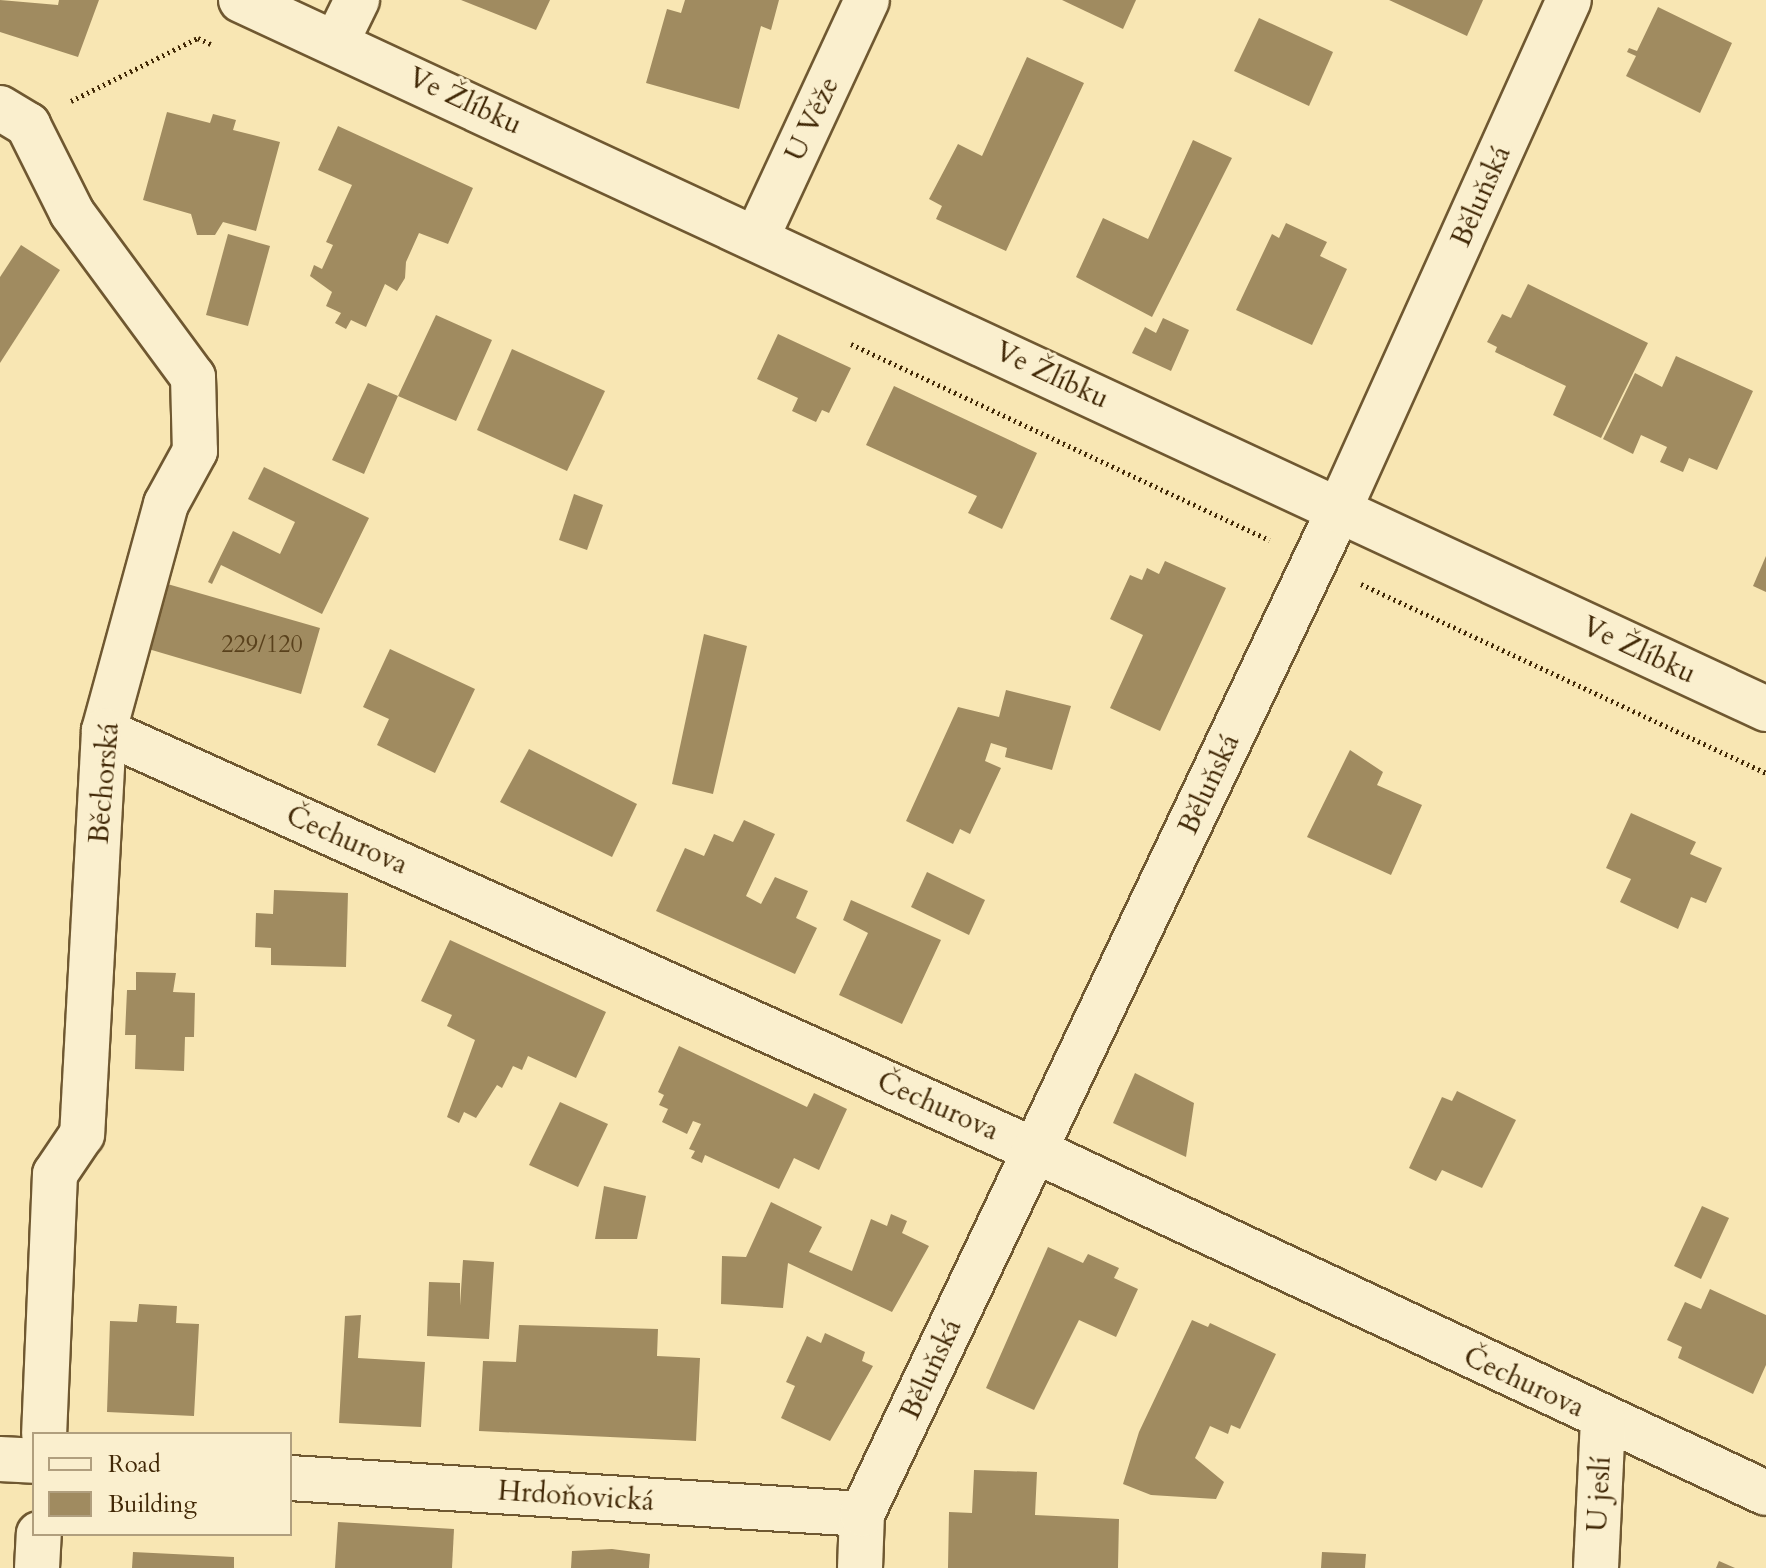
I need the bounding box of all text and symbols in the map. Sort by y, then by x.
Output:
street label: Ve Žlíbku [403,60,527,142]
street label: U Věže [778,72,846,166]
street label: Běluňská [1444,140,1518,252]
street label: Ve Žlíbku [990,334,1114,416]
street label: Ve Žlíbku [1577,609,1701,691]
house number: 229/120 [221,631,303,659]
street label: Běchorská [82,721,126,845]
street label: Běluňská [1171,729,1247,839]
street label: Čechurova [281,798,413,882]
street label: Čechurova [872,1064,1004,1148]
street label: Běluňská [893,1314,969,1424]
street label: Čechurova [1458,1339,1590,1425]
legend [32,1432,292,1536]
text: Road [108,1448,161,1481]
street label: U jeslí [1580,1455,1618,1533]
street label: Hrdoňovická [497,1474,655,1518]
text: Building [108,1488,197,1521]

